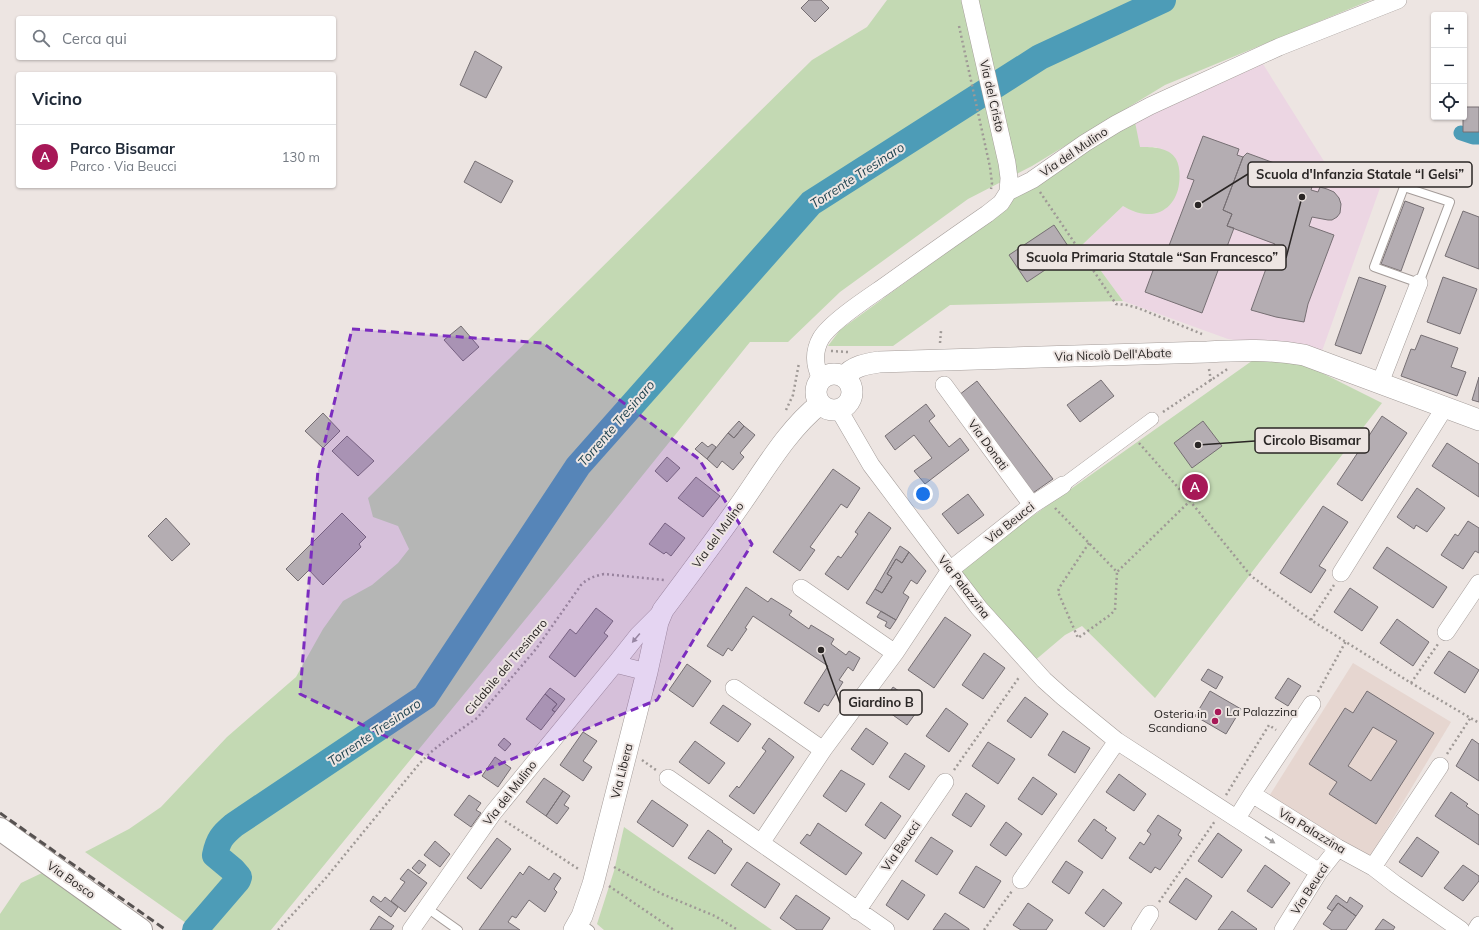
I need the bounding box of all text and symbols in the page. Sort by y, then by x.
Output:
map controls [1431,12,1467,120]
button: + [1431,12,1467,48]
search box [16,16,336,60]
icon: search [30,27,52,49]
text: Cerca qui [62,29,127,48]
button: − [1431,48,1467,84]
street label: Via del Cristo [977,58,1008,134]
button: locate [1431,84,1467,120]
text: Vicino [32,88,82,109]
street label: Via del Mulino [1037,123,1110,180]
text: Parco Bisamar [70,139,175,158]
water label: Torrente Tresinaro [807,139,907,211]
text: A [40,149,50,165]
text: 130 m [282,149,320,165]
text: Parco · Via Beucci [70,158,177,174]
callout: Scuola d'Infanzia Statale “I Gelsi” [1248,162,1472,187]
text: Scuola d'Infanzia Statale “I Gelsi” [1256,166,1464,182]
callout: Scuola Primaria Statale “San Francesco” [1018,245,1286,270]
text: Scuola Primaria Statale “San Francesco” [1026,249,1278,265]
street label: Via Nicolò Dell'Abate [1054,345,1172,364]
water label: Torrente Tresinaro [574,377,658,469]
street label: Via Donati [965,417,1012,473]
callout: Circolo Bisamar [1255,428,1369,453]
text: Circolo Bisamar [1263,432,1362,448]
pin: A [1182,472,1208,502]
your location [913,484,933,504]
street label: Via del Mulino [689,499,747,571]
street label: Via Beucci [982,499,1037,546]
street label: Via Palazzina [935,552,994,621]
street label: Ciclabile del Tresinaro [461,616,550,718]
one-way arrow [631,632,640,643]
callout: Giardino B [840,690,922,715]
text: Giardino B [848,694,914,710]
water label: Torrente Tresinaro [324,695,424,769]
place label: La Palazzina [1226,704,1297,719]
place label: Osteria in Scandiano [1148,706,1207,735]
marker: La Palazzina [1213,707,1223,717]
marker: Osteria in Scandiano [1210,716,1220,726]
street label: Via Libera [607,742,636,800]
street label: Via del Mulino [480,757,540,828]
street label: Via Palazzina [1276,805,1349,857]
street label: Via Beucci [878,818,923,874]
one-way arrow [1264,836,1276,843]
street label: Via Bosco [44,858,98,902]
street label: Via Beucci [1288,860,1332,917]

